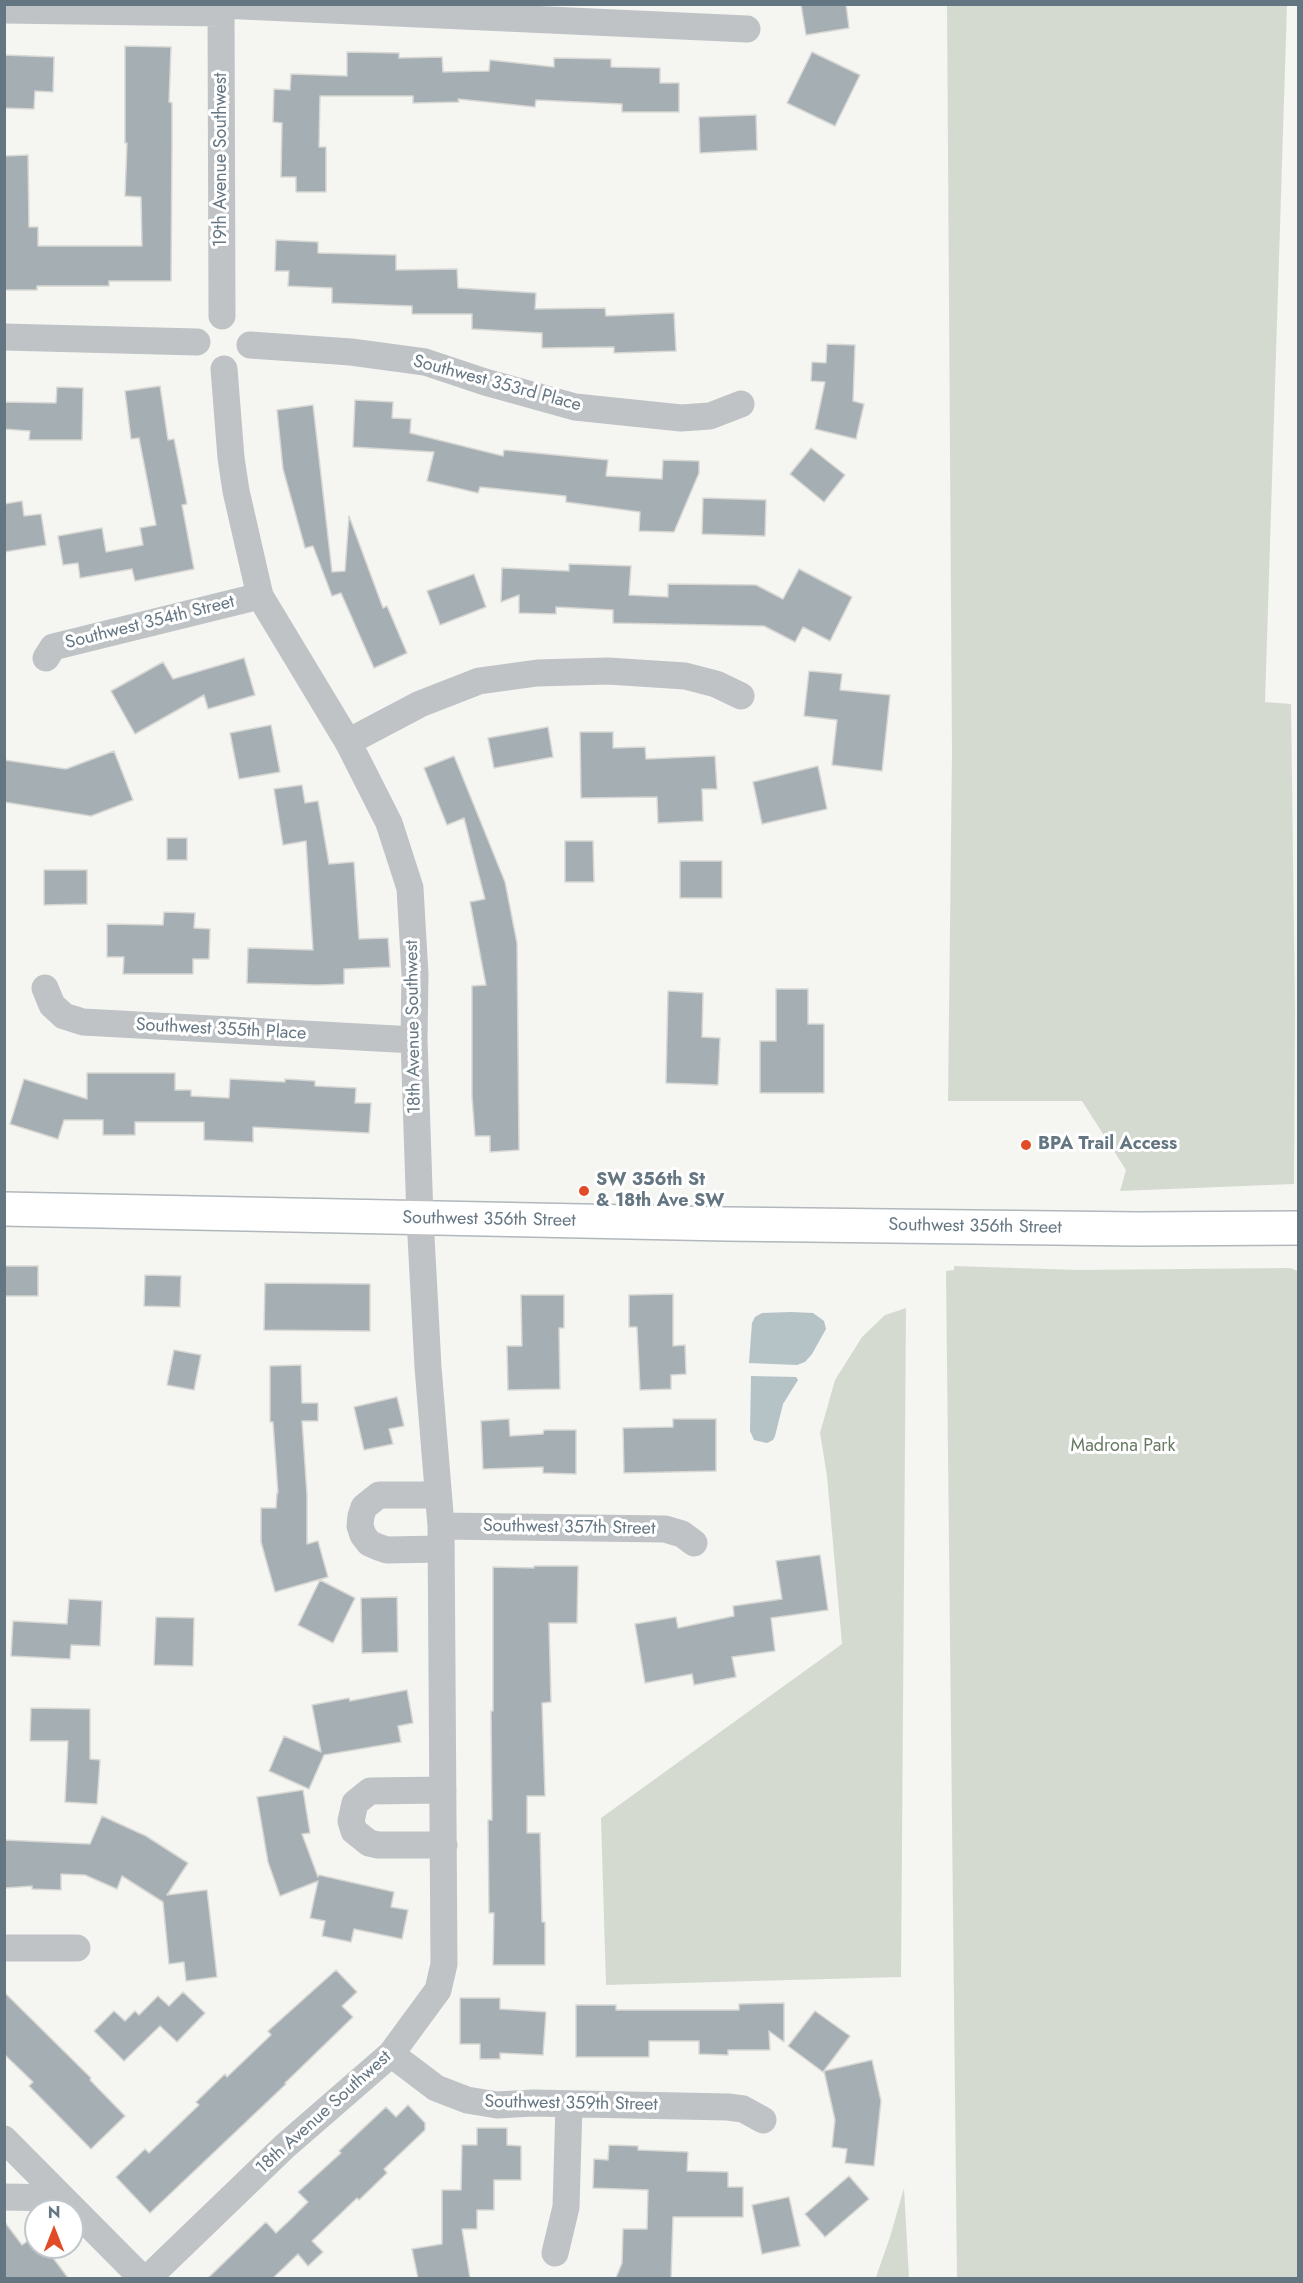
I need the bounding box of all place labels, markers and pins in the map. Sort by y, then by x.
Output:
place label: BPA Trail Access [1038,1134,1177,1156]
marker: BPA Trail Access [1019,1138,1033,1152]
place label: SW 356th St & 18th Ave SW [596,1170,724,1212]
marker: SW 356th St & 18th Ave SW [577,1184,591,1198]

